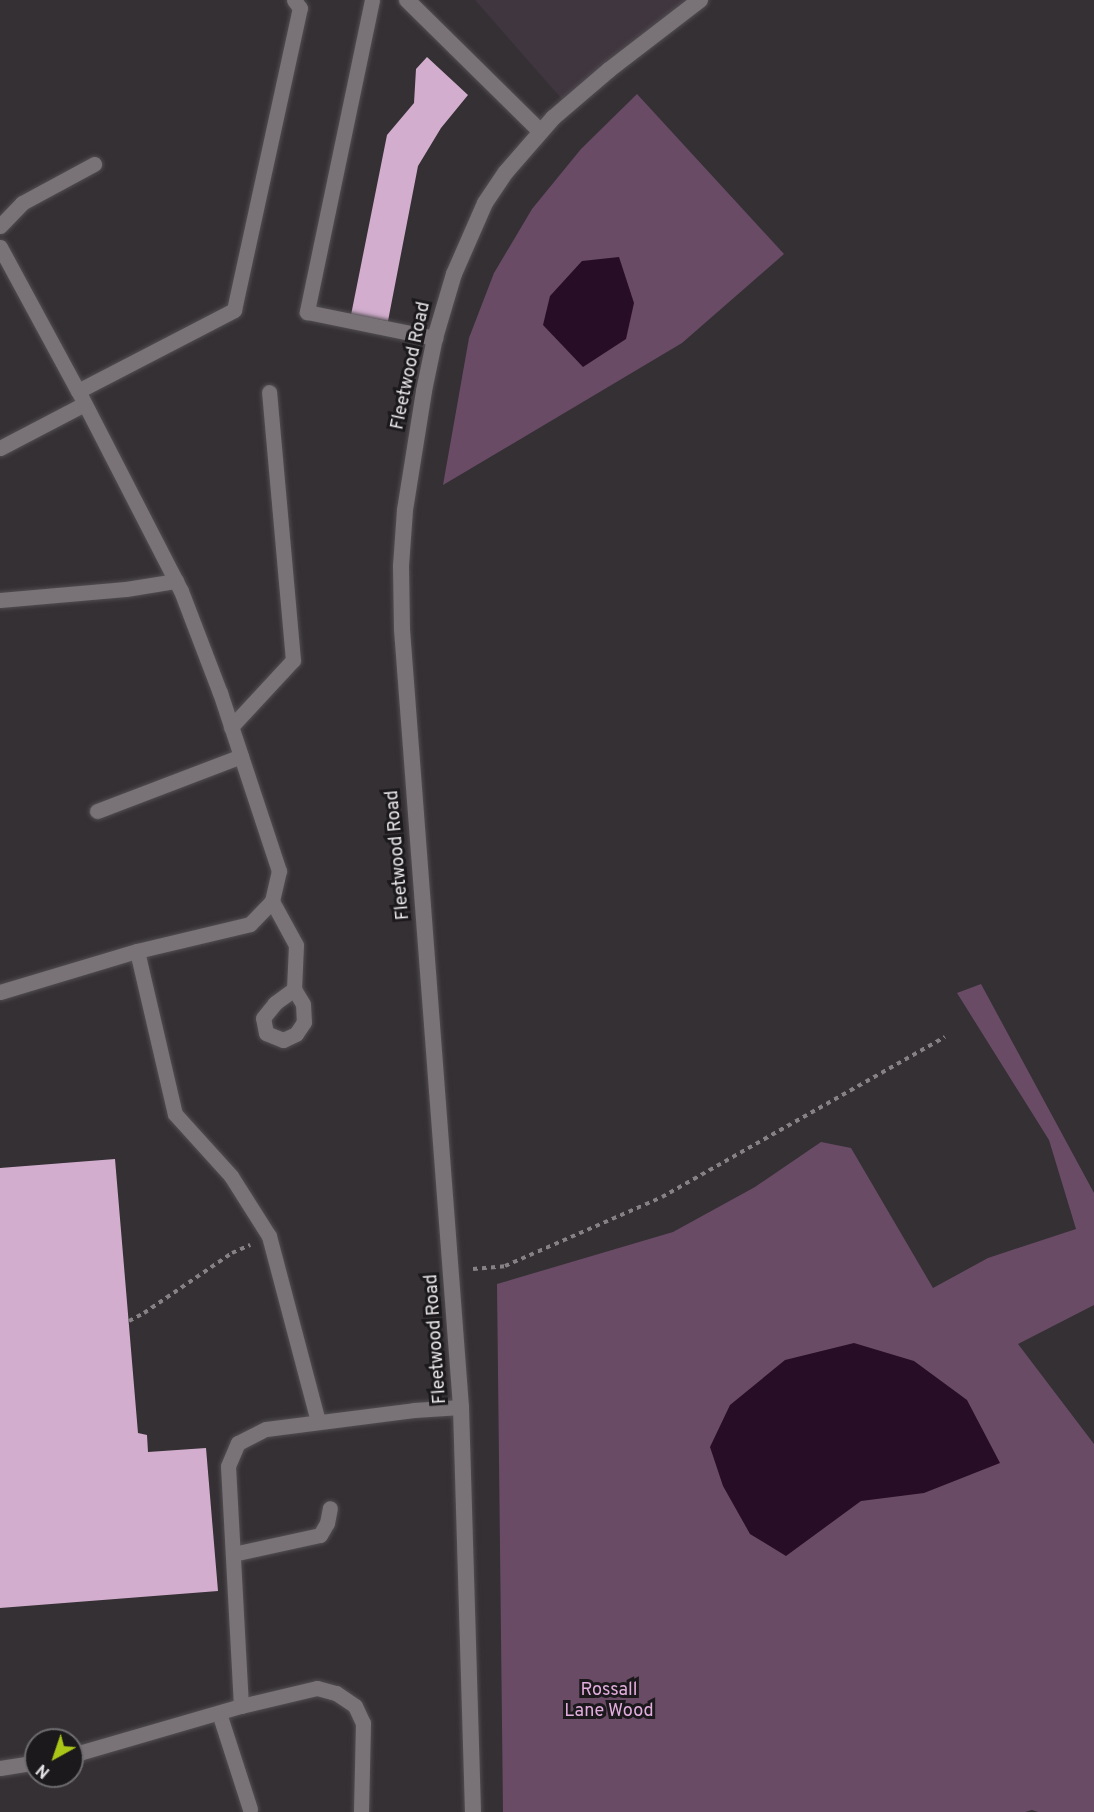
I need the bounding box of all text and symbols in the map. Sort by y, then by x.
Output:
street label: Fleetwood Road [388,300,436,432]
street label: Fleetwood Road [383,789,415,921]
street label: Fleetwood Road [422,1273,452,1405]
park label: Rossall Lane Wood [564,1681,654,1724]
north arrow [24,1728,84,1788]
text: N [33,1759,55,1782]

